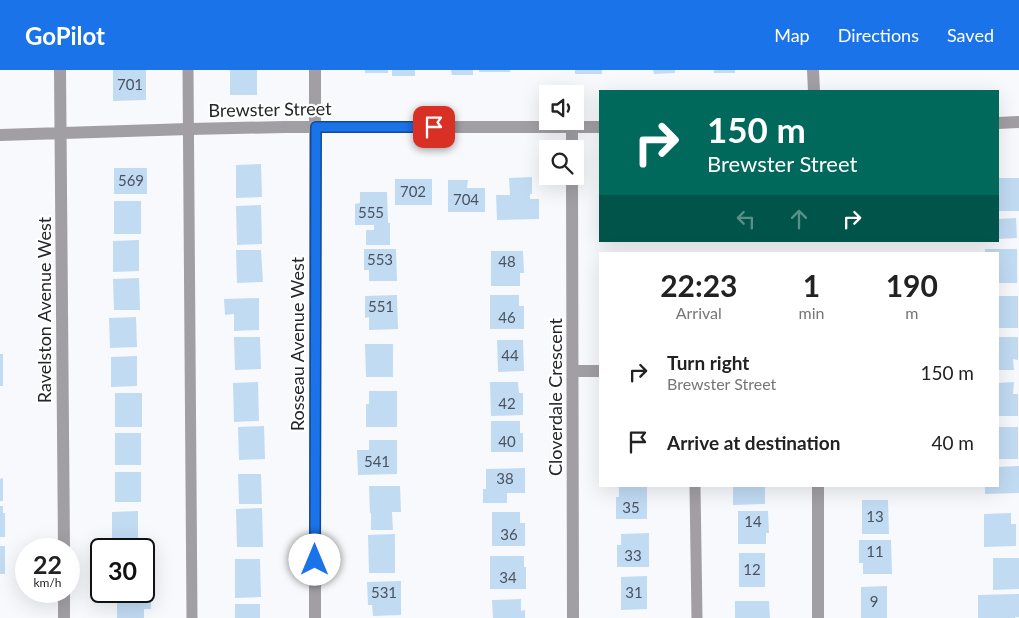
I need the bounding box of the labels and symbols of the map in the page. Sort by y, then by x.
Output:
house number: 701 [117,75,143,93]
street label: Brewster Street [208,97,332,121]
pin [413,106,455,148]
house number: 569 [118,171,144,189]
house number: 702 [400,182,426,200]
house number: 704 [453,190,479,208]
house number: 555 [358,203,384,221]
street label: Ravelston Avenue West [33,216,55,403]
house number: 553 [367,250,393,268]
house number: 48 [498,252,516,270]
street label: Rosseau Avenue West [286,256,308,431]
house number: 551 [368,297,394,315]
house number: 46 [498,308,516,326]
street label: Cloverdale Crescent [544,317,566,476]
house number: 44 [501,346,519,364]
house number: 42 [498,394,516,412]
house number: 40 [498,432,516,450]
house number: 541 [364,452,390,470]
house number: 38 [496,469,514,487]
house number: 35 [622,498,640,516]
house number: 13 [866,507,884,525]
house number: 14 [744,512,762,530]
house number: 36 [500,525,518,543]
position arrow [288,533,340,585]
speed limit sign: 30 [90,538,155,603]
house number: 11 [866,542,884,560]
house number: 33 [624,546,642,564]
house number: 12 [743,560,761,578]
house number: 34 [499,568,517,586]
house number: 531 [371,583,397,601]
house number: 31 [625,583,643,601]
house number: 9 [870,592,878,610]

